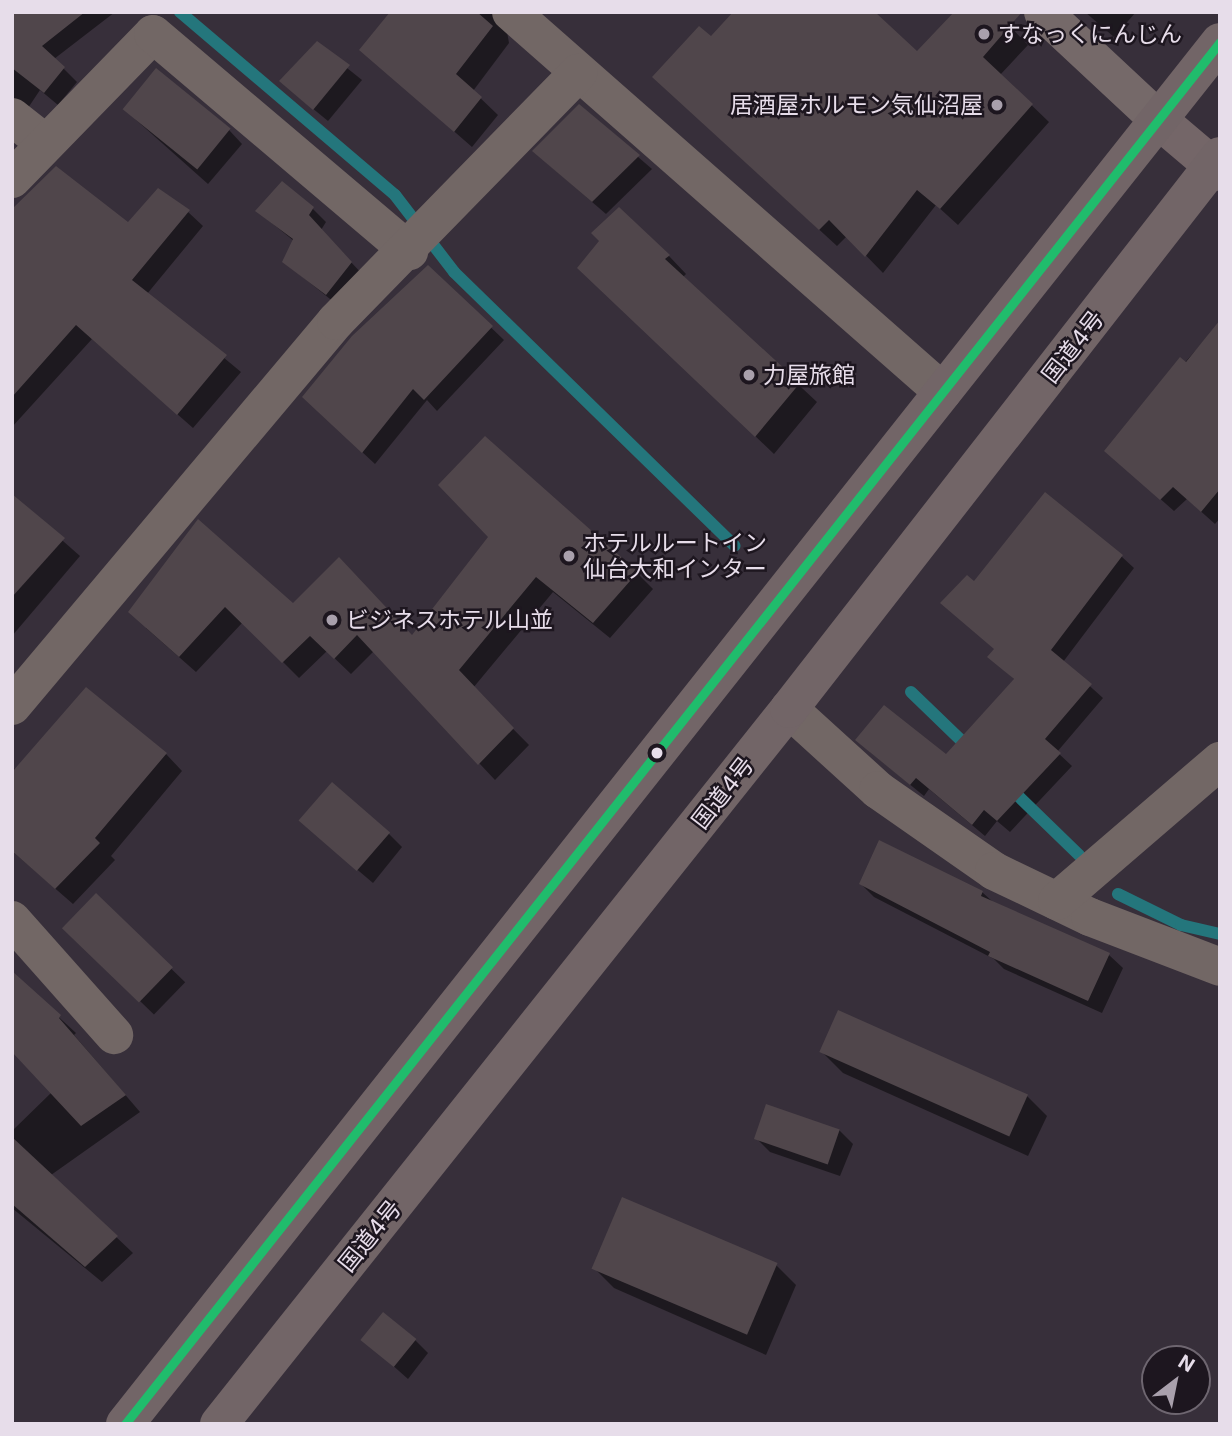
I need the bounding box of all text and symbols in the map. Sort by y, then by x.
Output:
place label: すなっくにんじん [998,20,1182,48]
marker: すなっくにんじん [976,26,992,42]
place label: 居酒屋ホルモン気仙沼屋 [730,91,983,119]
marker: 居酒屋ホルモン気仙沼屋 [989,97,1005,113]
street label: 国道4号 [1036,305,1110,389]
place label: 力屋旅館 [763,361,855,389]
marker: 力屋旅館 [741,367,757,383]
place label: ホテルルートイン 仙台大和インター [583,529,767,583]
marker: ホテルルートイン 仙台大和インター [561,548,577,564]
place label: ビジネスホテル山並 [346,606,553,634]
marker: ビジネスホテル山並 [324,612,340,628]
unlabelled marker [650,746,664,760]
street label: 国道4号 [686,751,760,835]
street label: 国道4号 [333,1195,407,1277]
north arrow [1141,1345,1211,1415]
text: N [1174,1350,1199,1377]

